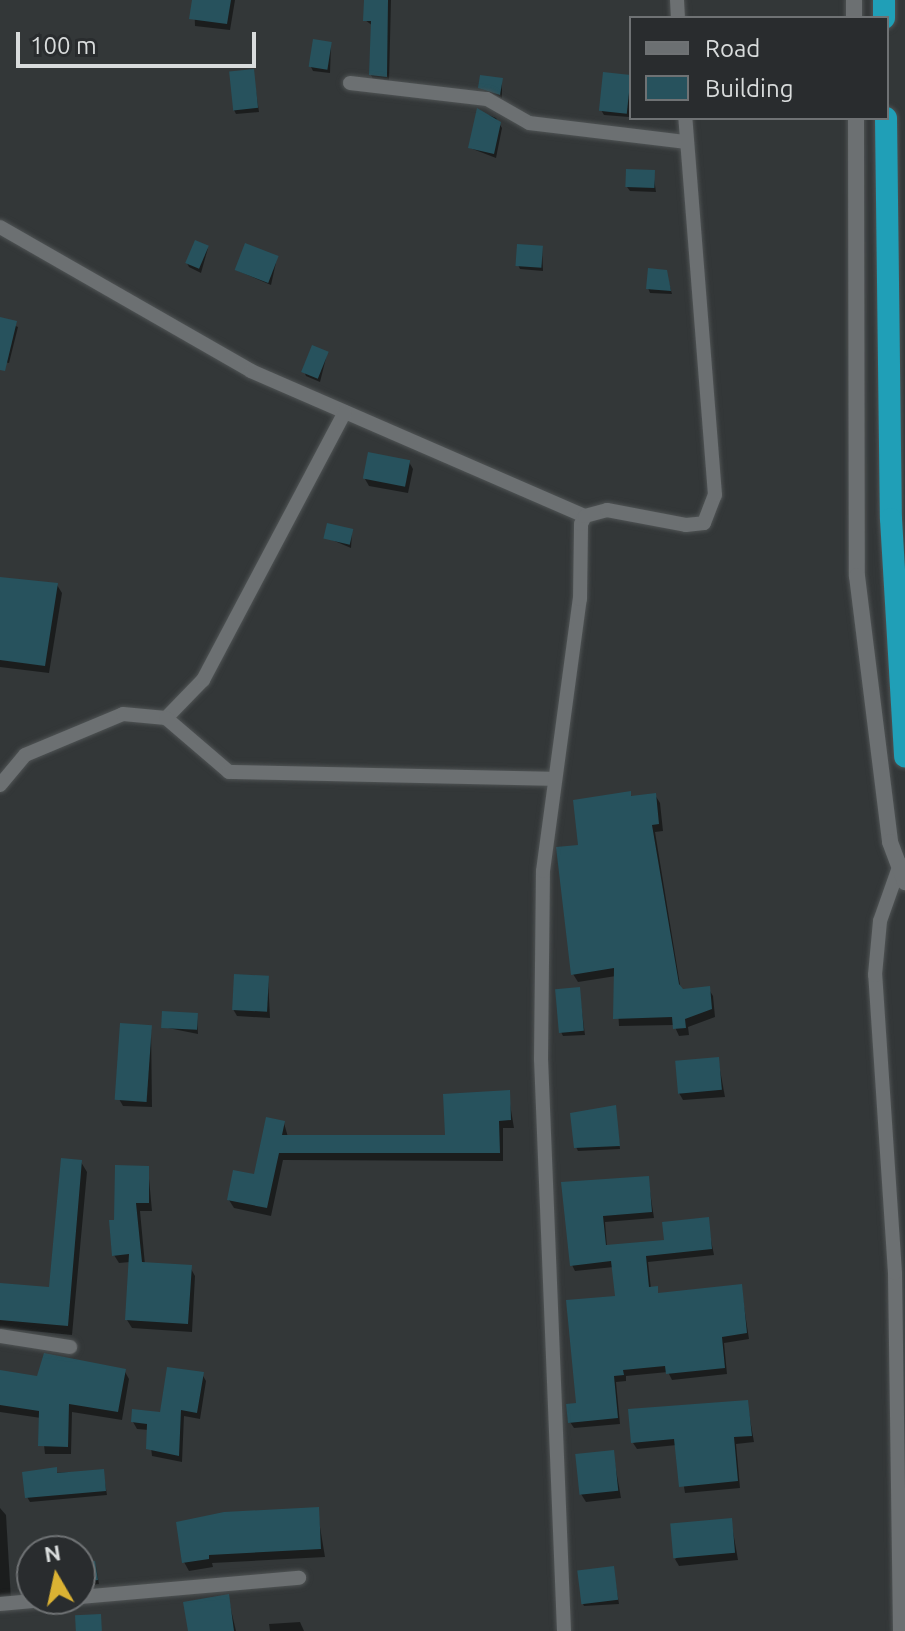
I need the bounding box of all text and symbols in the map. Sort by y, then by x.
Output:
scale bar [20,16,260,66]
legend [629,16,889,120]
text: 100 m [30,32,97,59]
text: Road [705,35,760,62]
text: Building [705,75,793,102]
north arrow [16,1535,96,1615]
text: N [42,1539,63,1566]

